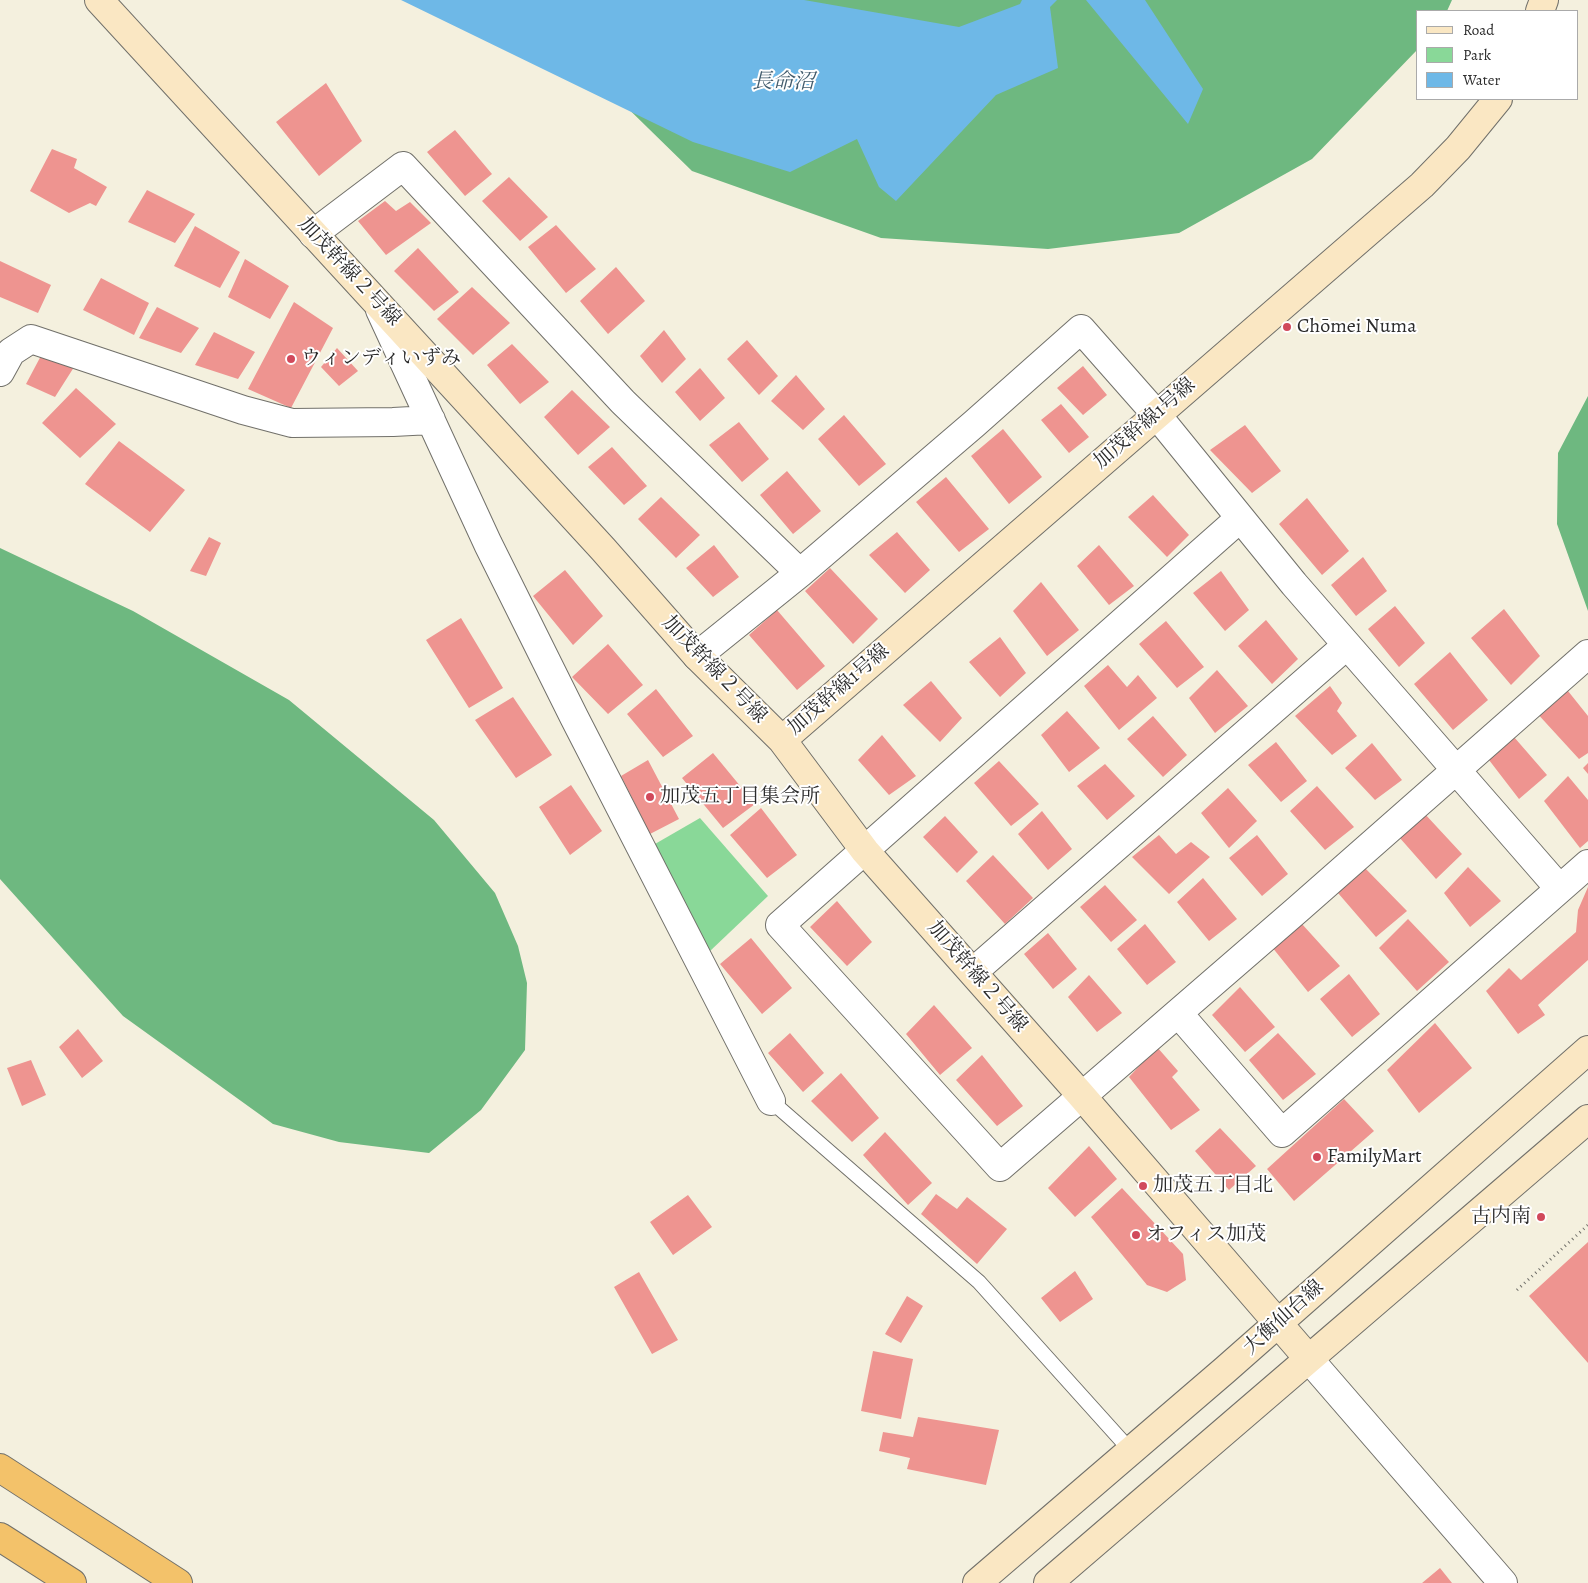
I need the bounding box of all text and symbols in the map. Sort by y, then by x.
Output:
legend [1416,10,1578,100]
text: Road [1463,20,1494,40]
text: Park [1463,45,1491,65]
water label: 長命沼 [752,70,814,96]
text: Water [1463,70,1500,90]
street label: 加茂幹線２号線 [292,213,406,331]
place label: Chōmei Numa [1297,315,1417,339]
marker: Chōmei Numa [1281,321,1293,333]
place label: ウィンディいずみ [301,347,461,371]
marker: ウィンディいずみ [285,353,297,365]
street label: 加茂幹線1号線 [1089,373,1201,475]
street label: 加茂幹線２号線 [657,611,771,729]
street label: 加茂幹線1号線 [783,639,895,741]
place label: 加茂五丁目集会所 [660,785,820,809]
marker: 加茂五丁目集会所 [644,791,656,803]
street label: 加茂幹線２号線 [922,916,1032,1038]
place label: FamilyMart [1327,1145,1422,1169]
marker: FamilyMart [1311,1151,1323,1163]
place label: 加茂五丁目北 [1153,1174,1273,1198]
marker: 加茂五丁目北 [1137,1180,1149,1192]
place label: 古内南 [1471,1205,1531,1229]
marker: 古内南 [1535,1211,1547,1223]
place label: オフィス加茂 [1146,1223,1266,1247]
marker: オフィス加茂 [1130,1229,1142,1241]
street label: 大衡仙台線 [1239,1276,1329,1360]

